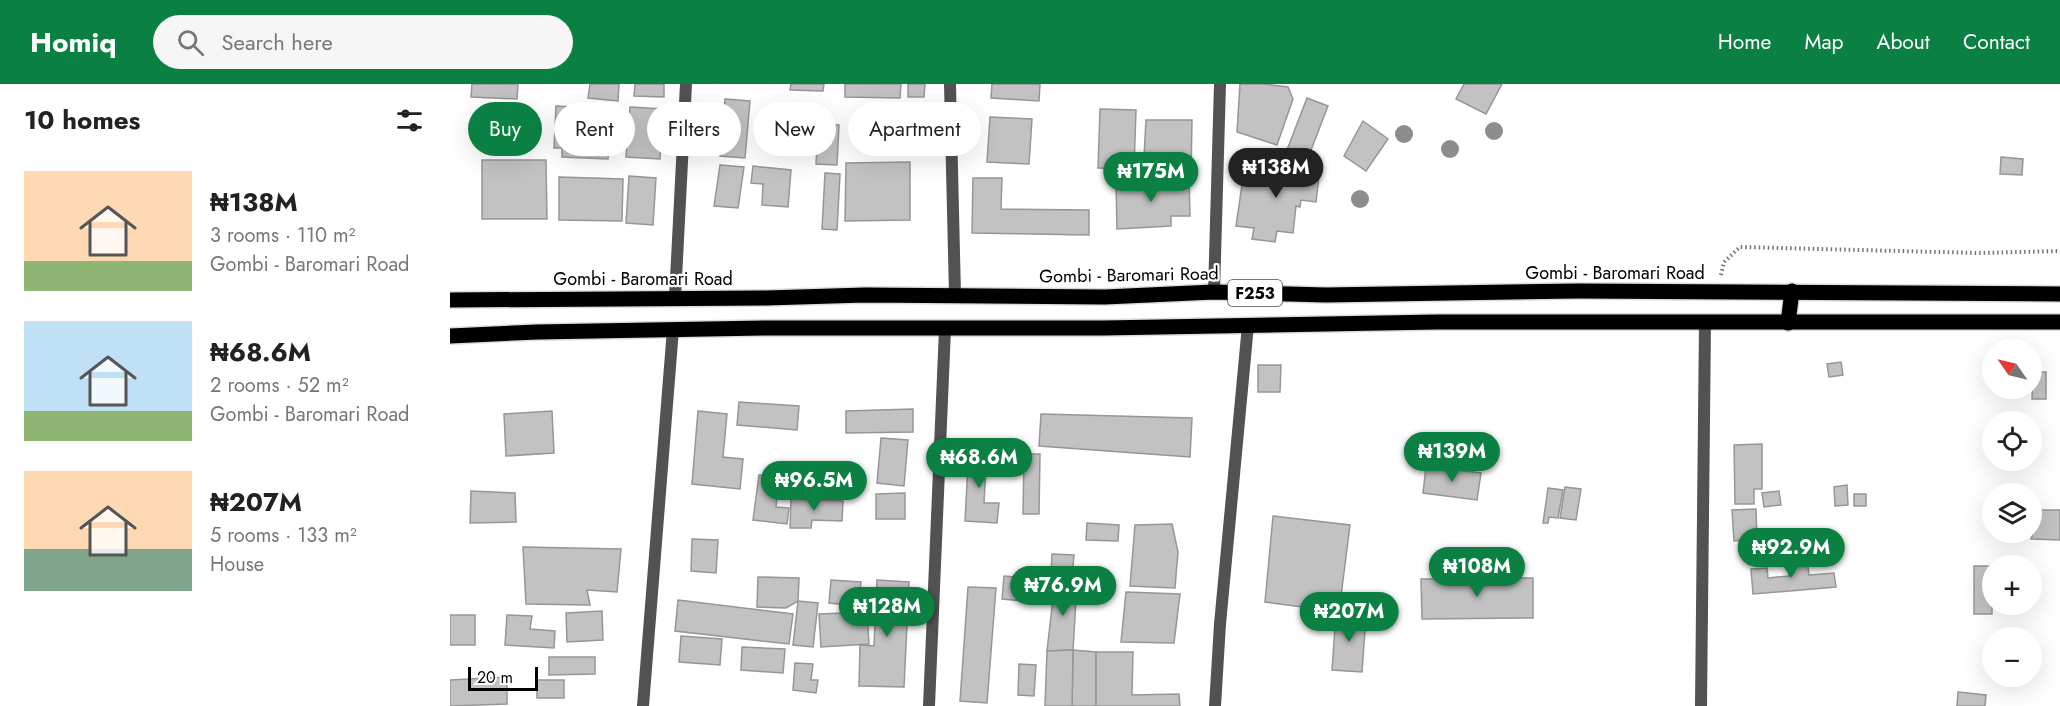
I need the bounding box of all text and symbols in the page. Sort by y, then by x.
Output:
search box [153,15,573,69]
text: Homiq [30,22,117,63]
icon: search [174,26,207,59]
text: Search here [222,26,333,58]
text: Home [1718,27,1771,57]
text: Map [1804,27,1844,57]
text: About [1877,27,1930,57]
text: Contact [1963,27,2030,57]
text: 10 homes [24,101,140,139]
chip: Buy [468,102,542,156]
chip: Rent [554,102,635,156]
chip: Filters [647,102,741,156]
chip: New [753,102,836,156]
chip: Apartment [848,102,981,156]
icon: filters [393,104,426,137]
pin: ₦138M [1234,148,1318,199]
pin: ₦175M [1109,152,1193,203]
text: ₦138M [1242,153,1310,182]
text: ₦175M [1117,157,1185,186]
text: ₦138M [210,183,298,221]
icon: home [72,195,144,267]
text: 3 rooms · 110 m² [210,221,356,250]
text: Gombi - Baromari Road [210,250,410,279]
street label: Gombi - Baromari Road [1039,260,1219,290]
street label: Gombi - Baromari Road [1525,260,1705,286]
street label: Gombi - Baromari Road [553,266,733,292]
road number: F253 [1228,280,1282,306]
text: ₦68.6M [210,333,311,371]
north arrow [1982,339,2042,399]
map controls [1982,339,2042,687]
icon: home [72,345,144,417]
text: 2 rooms · 52 m² [210,371,349,400]
text: Gombi - Baromari Road [210,400,410,429]
button: locate [1982,411,2042,471]
pin: ₦139M [1410,432,1494,483]
text: ₦139M [1418,437,1486,466]
pin: ₦68.6M [930,438,1028,489]
text: ₦68.6M [940,443,1018,472]
pin: ₦96.5M [765,461,863,512]
text: ₦96.5M [775,466,853,495]
text: ₦207M [210,483,302,521]
button: layers [1982,483,2042,543]
icon: home [72,495,144,567]
text: 5 rooms · 133 m² [210,521,357,550]
pin: ₦92.9M [1742,528,1840,579]
text: ₦92.9M [1752,533,1830,562]
pin: ₦108M [1435,547,1519,598]
text: House [210,550,264,579]
text: ₦108M [1443,552,1511,581]
button: + [1982,555,2042,615]
pin: ₦76.9M [1014,566,1112,617]
text: ₦76.9M [1024,571,1102,600]
pin: ₦128M [845,587,929,638]
text: ₦128M [853,592,921,621]
pin: ₦207M [1307,592,1391,643]
text: ₦207M [1314,597,1384,626]
button: − [1982,627,2042,687]
scale bar [468,664,538,692]
text: 20 m [477,666,513,689]

